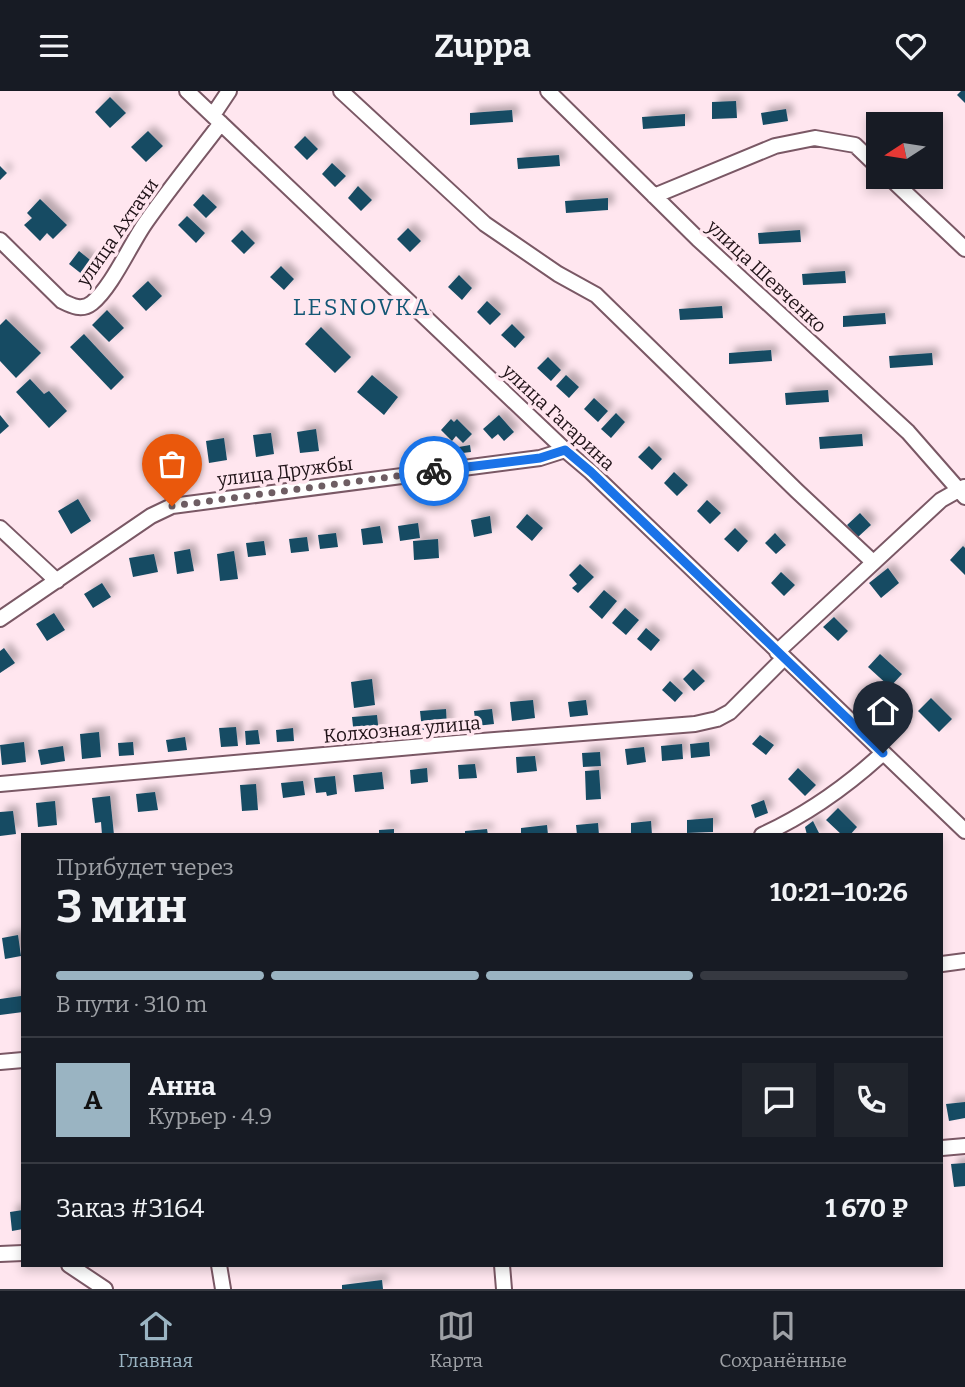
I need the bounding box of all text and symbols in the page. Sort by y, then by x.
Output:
icon: menu [35,27,73,65]
text: Zuppa [434,27,531,65]
icon: heart [892,27,930,65]
north arrow [866,112,943,189]
map controls [866,112,943,189]
street label: улица Ахтачи [71,174,163,291]
street label: улица Шевченко [701,214,831,338]
district label: LESNOVKA [293,293,431,321]
street label: улица Гагарина [497,359,620,476]
pin [142,434,202,506]
courier [399,436,469,506]
icon: bag [153,445,191,483]
street label: улица Дружбы [215,452,354,491]
icon: bike [415,452,453,490]
pin [853,681,913,753]
icon: home [864,692,902,730]
street label: Колхозная улица [322,711,482,748]
text: Прибудет через [56,853,234,881]
text: 10:21–10:26 [770,877,908,908]
text: 3 мин [56,879,187,934]
text: В пути · 310 m [56,990,207,1018]
button: chat [742,1063,816,1137]
button: phone [834,1063,908,1137]
text: Анна [148,1071,216,1102]
text: А [84,1085,102,1116]
text: Курьер · 4.9 [148,1102,272,1130]
text: Заказ #3164 [56,1193,204,1224]
text: 1 670 ₽ [825,1193,908,1224]
tab: Главная [118,1307,193,1372]
tab: Карта [429,1307,483,1372]
tab: Сохранённые [719,1307,847,1372]

